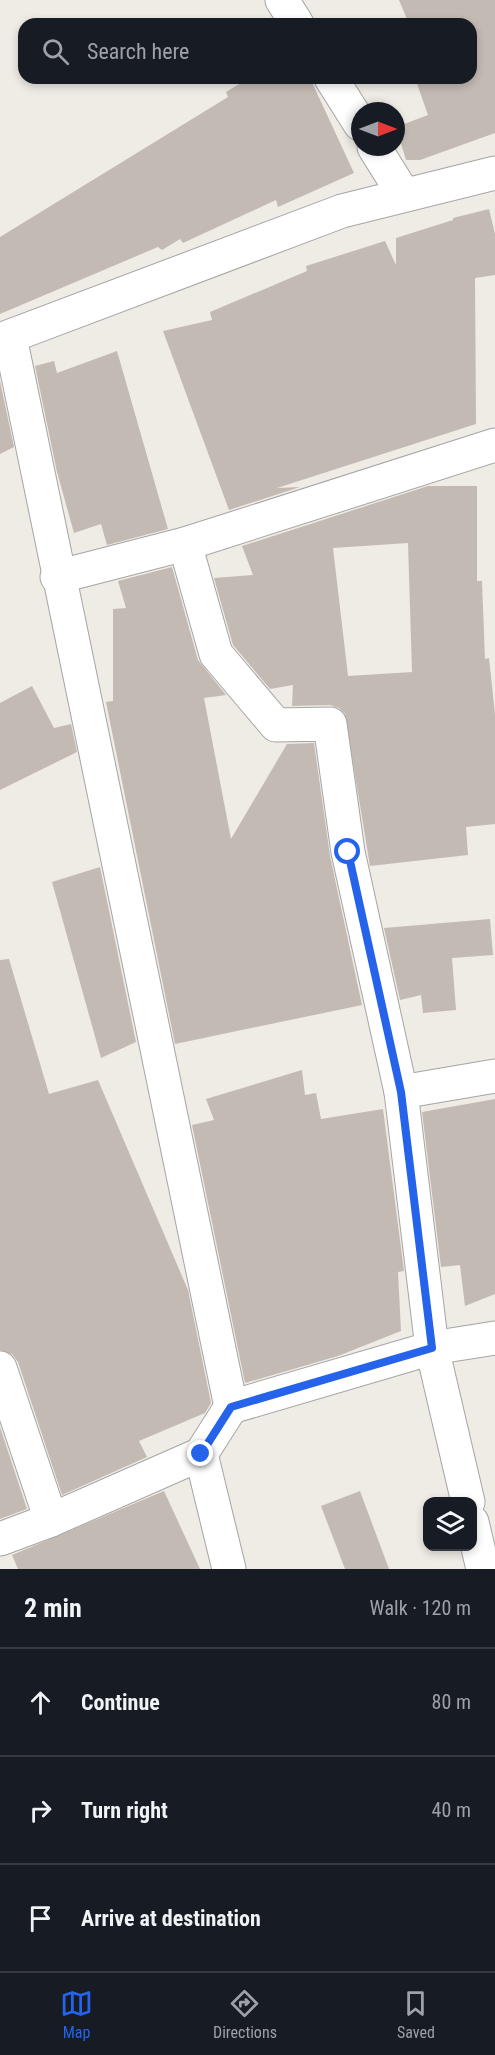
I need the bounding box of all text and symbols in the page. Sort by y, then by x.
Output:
search box [18,18,477,84]
icon: search [39,35,72,68]
text: Search here [87,39,189,64]
north arrow [351,102,405,156]
route start [334,838,360,864]
route end [187,1440,213,1466]
map controls [423,1497,477,1551]
button: layers [423,1497,477,1551]
text: 2 min [24,1593,82,1623]
text: Walk · 120 m [370,1596,471,1620]
icon: ahead [24,1686,57,1719]
text: Continue [81,1690,160,1715]
text: 80 m [432,1690,471,1714]
icon: right [24,1794,57,1827]
text: Turn right [81,1798,168,1823]
text: 40 m [432,1798,471,1822]
icon: arrive [24,1902,57,1935]
text: Arrive at destination [81,1906,261,1931]
tab: Map [60,1987,93,2042]
tab: Directions [213,1987,277,2042]
tab: Saved [397,1987,435,2042]

